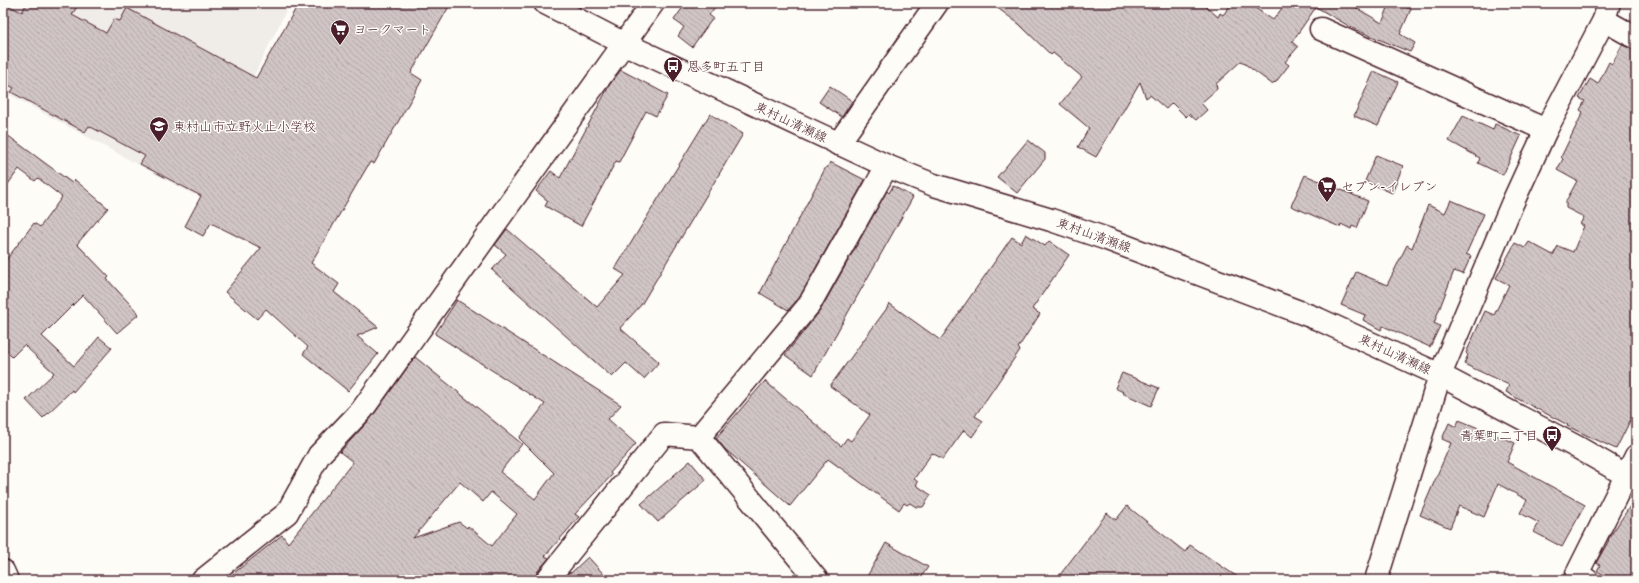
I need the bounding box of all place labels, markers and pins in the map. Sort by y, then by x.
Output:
supermarket icon: ヨークマート [329,18,351,46]
place label: ヨークマート [354,21,431,38]
bus stop icon: 恩多町五丁目 [662,55,684,83]
place label: 恩多町五丁目 [687,58,765,75]
school or university icon: 東村山市立野火止小学校 [148,115,170,143]
place label: 東村山市立野火止小学校 [173,118,316,135]
supermarket icon: セブン-イレブン [1316,175,1338,203]
place label: セブン-イレブン [1341,178,1438,195]
bus stop icon: 青葉町二丁目 [1541,424,1563,452]
place label: 青葉町二丁目 [1460,427,1538,444]

